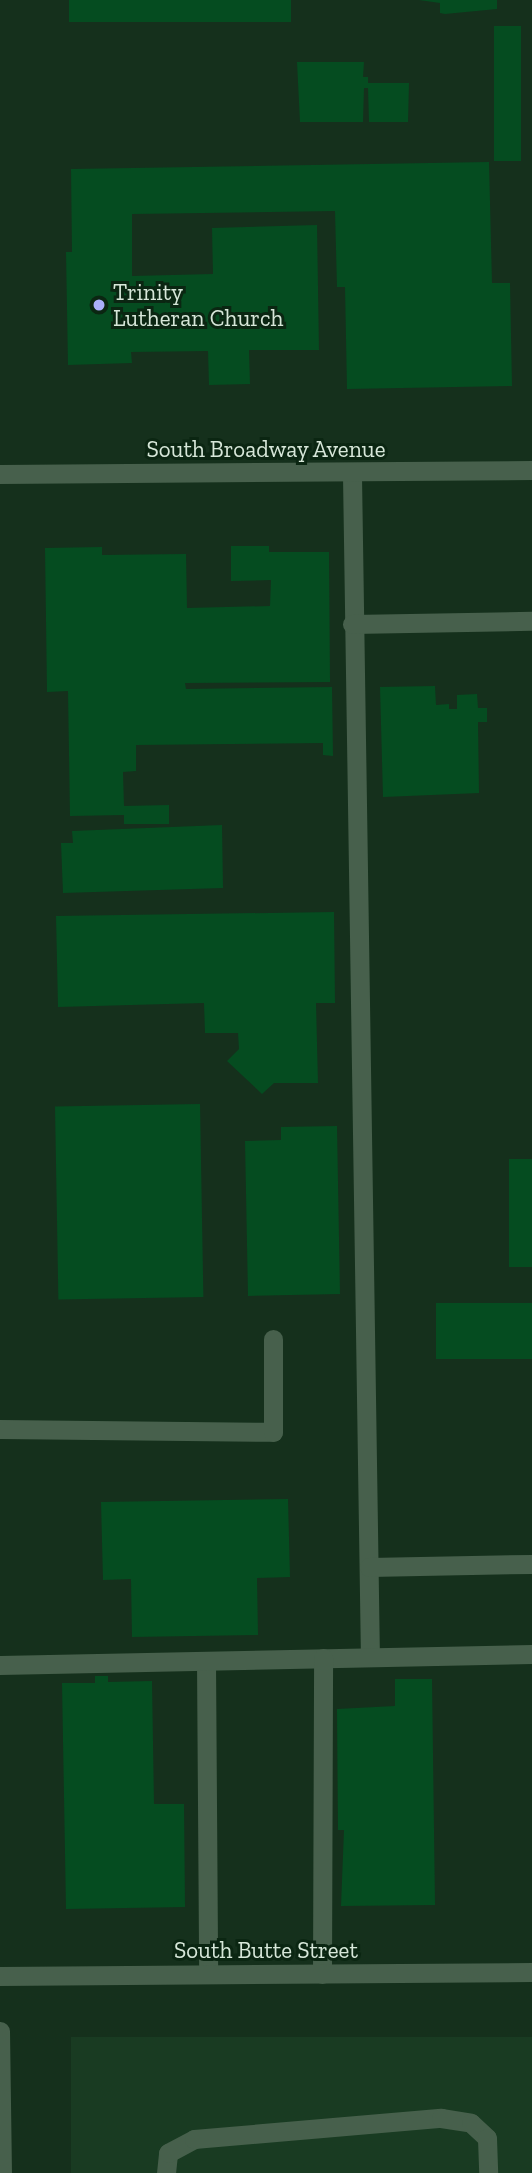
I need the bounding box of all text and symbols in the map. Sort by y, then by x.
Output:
place label: Trinity Lutheran Church [113,278,283,332]
marker: Trinity Lutheran Church [91,297,107,313]
street label: South Broadway Avenue [146,435,386,463]
street label: South Butte Street [174,1936,358,1964]

